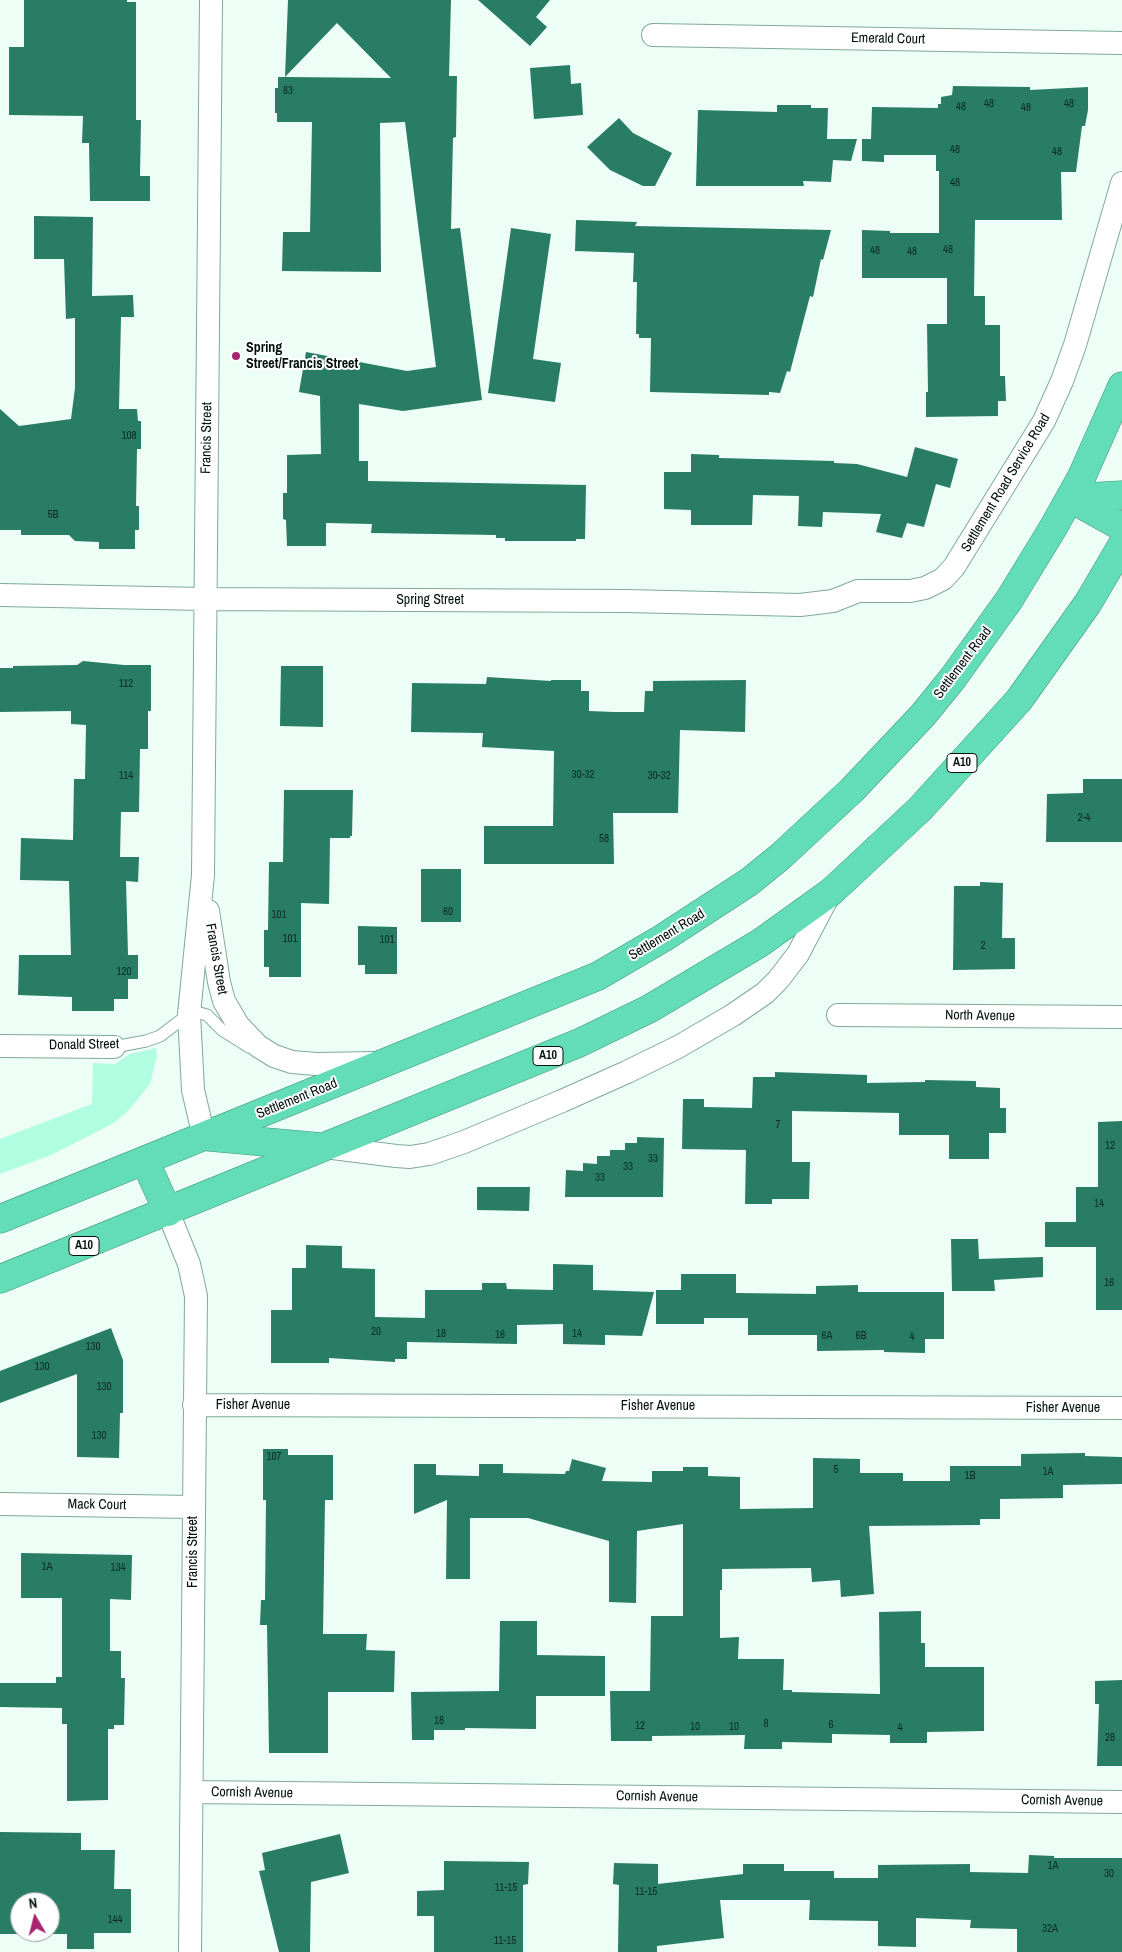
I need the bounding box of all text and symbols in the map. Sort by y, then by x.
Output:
street label: Emerald Court [851,30,925,48]
house number: 83 [283,84,293,98]
house number: 48 [984,97,994,111]
house number: 48 [1064,97,1074,111]
house number: 48 [956,100,966,114]
house number: 48 [1021,101,1031,115]
house number: 48 [950,143,960,157]
house number: 48 [1052,145,1062,159]
house number: 48 [950,176,960,190]
house number: 48 [943,243,953,257]
house number: 48 [870,244,880,258]
house number: 48 [907,245,917,259]
place label: Spring Street/Francis Street [246,340,358,372]
marker: Spring Street/Francis Street [230,350,242,362]
street label: Francis Street [198,402,216,474]
street label: Settlement Road Service Road [958,411,1054,555]
house number: 108 [121,429,137,443]
house number: 5B [47,508,59,522]
street label: Spring Street [396,592,464,608]
street label: Settlement Road [931,624,995,702]
house number: 112 [119,677,133,691]
road number: A10 [947,754,977,772]
house number: 30-32 [571,768,595,782]
house number: 114 [119,769,133,783]
house number: 30-32 [647,769,671,783]
house number: 2-4 [1077,811,1091,825]
house number: 58 [599,832,609,846]
house number: 60 [443,905,453,919]
street label: Settlement Road [626,906,708,964]
house number: 101 [271,908,287,922]
street label: Francis Street [201,922,231,996]
house number: 101 [282,932,298,946]
house number: 101 [379,933,395,947]
house number: 2 [980,939,986,953]
house number: 120 [116,965,132,979]
street label: North Avenue [945,1007,1015,1025]
street label: Donald Street [49,1036,119,1054]
road number: A10 [533,1046,563,1066]
street label: Settlement Road [254,1075,340,1123]
house number: 7 [775,1118,781,1132]
house number: 12 [1105,1139,1115,1153]
house number: 33 [648,1152,658,1166]
house number: 33 [623,1160,633,1174]
house number: 33 [595,1171,605,1185]
house number: 14 [1094,1197,1104,1211]
road number: A10 [69,1236,99,1256]
house number: 16 [1104,1276,1114,1290]
house number: 20 [371,1325,381,1339]
house number: 18 [436,1327,446,1341]
house number: 14 [572,1327,582,1341]
house number: 16 [495,1328,505,1342]
house number: 6A [821,1329,833,1343]
house number: 6B [855,1329,867,1343]
house number: 4 [909,1330,915,1344]
house number: 130 [85,1340,101,1354]
house number: 130 [34,1360,50,1374]
house number: 130 [96,1380,112,1394]
street label: Fisher Avenue [216,1397,290,1413]
street label: Fisher Avenue [621,1398,695,1414]
street label: Fisher Avenue [1026,1400,1100,1416]
house number: 130 [91,1429,107,1443]
house number: 107 [266,1450,282,1464]
house number: 5 [833,1463,839,1477]
house number: 1A [1042,1465,1054,1479]
house number: 1B [964,1469,976,1483]
street label: Mack Court [68,1496,126,1514]
street label: Francis Street [185,1516,201,1588]
house number: 1A [41,1560,53,1574]
house number: 134 [110,1561,126,1575]
house number: 18 [434,1714,444,1728]
house number: 8 [763,1717,769,1731]
house number: 6 [828,1718,834,1732]
house number: 12 [635,1719,645,1733]
house number: 10 [690,1720,700,1734]
house number: 10 [729,1720,739,1734]
house number: 4 [897,1721,903,1735]
house number: 28 [1105,1731,1115,1745]
street label: Cornish Avenue [211,1784,293,1802]
street label: Cornish Avenue [616,1788,698,1806]
street label: Cornish Avenue [1021,1792,1103,1810]
house number: 1A [1047,1859,1059,1873]
house number: 30 [1104,1867,1114,1881]
house number: 11-15 [495,1881,517,1895]
house number: 11-15 [635,1885,657,1899]
north arrow [10,1892,60,1942]
text: N [28,1894,38,1913]
house number: 144 [107,1913,123,1927]
house number: 32A [1042,1922,1058,1936]
house number: 11-15 [494,1934,516,1948]

